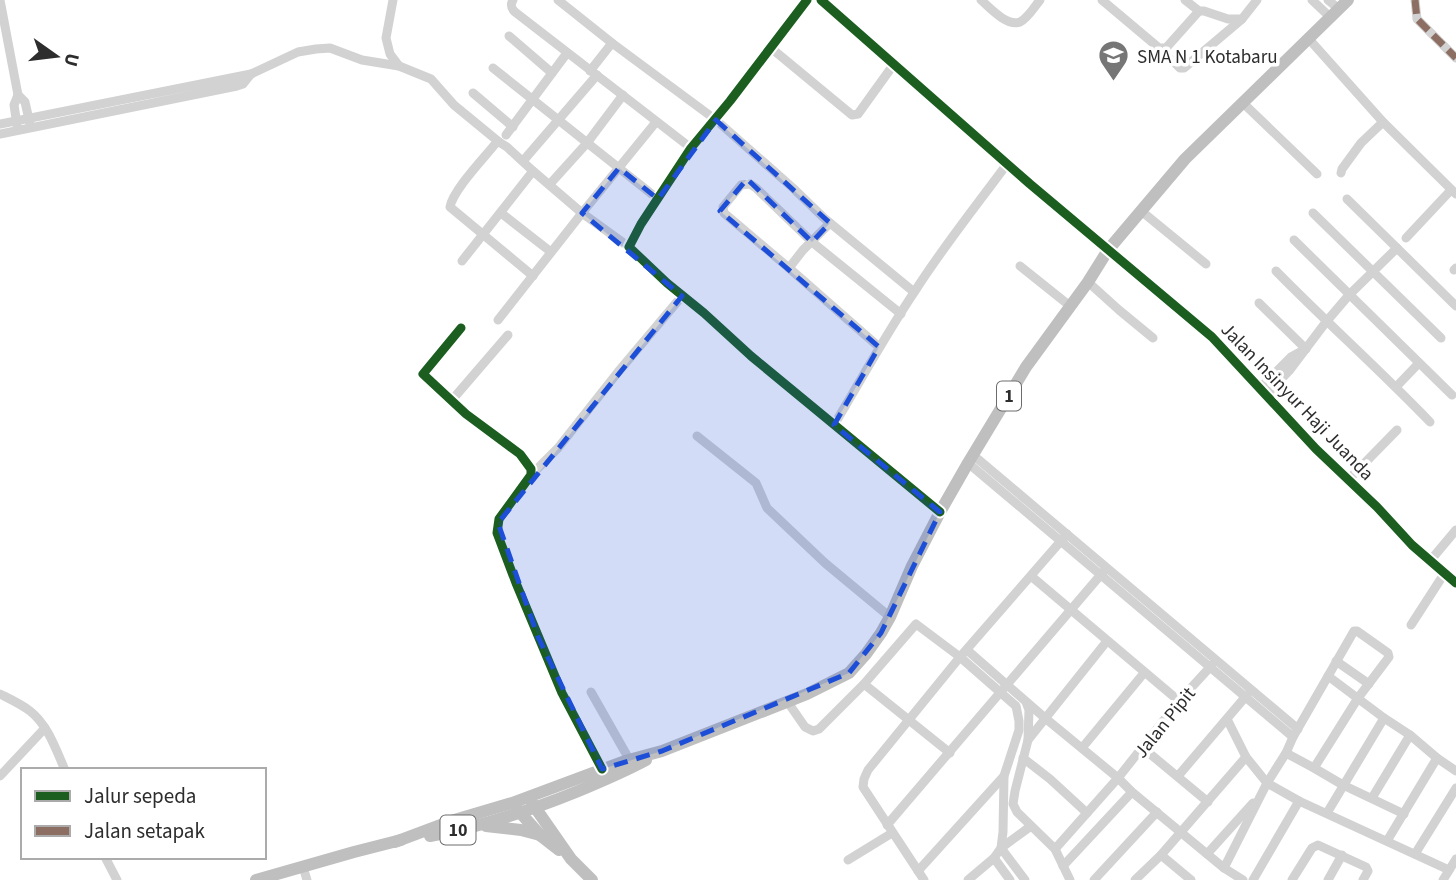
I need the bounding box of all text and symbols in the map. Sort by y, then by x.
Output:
north arrow [21,21,91,91]
school or university icon: SMA N 1 Kotabaru [1097,39,1131,83]
place label: SMA N 1 Kotabaru [1137,44,1278,71]
text: U [56,50,86,69]
street label: Jalan Insinyur Haji Juanda [1214,317,1380,487]
road number: 1 [997,382,1021,410]
street label: Jalan Pipit [1128,681,1203,764]
legend [21,768,266,859]
text: Jalur sepeda [84,781,196,811]
text: Jalan setapak [84,816,205,846]
road number: 10 [440,816,476,844]

